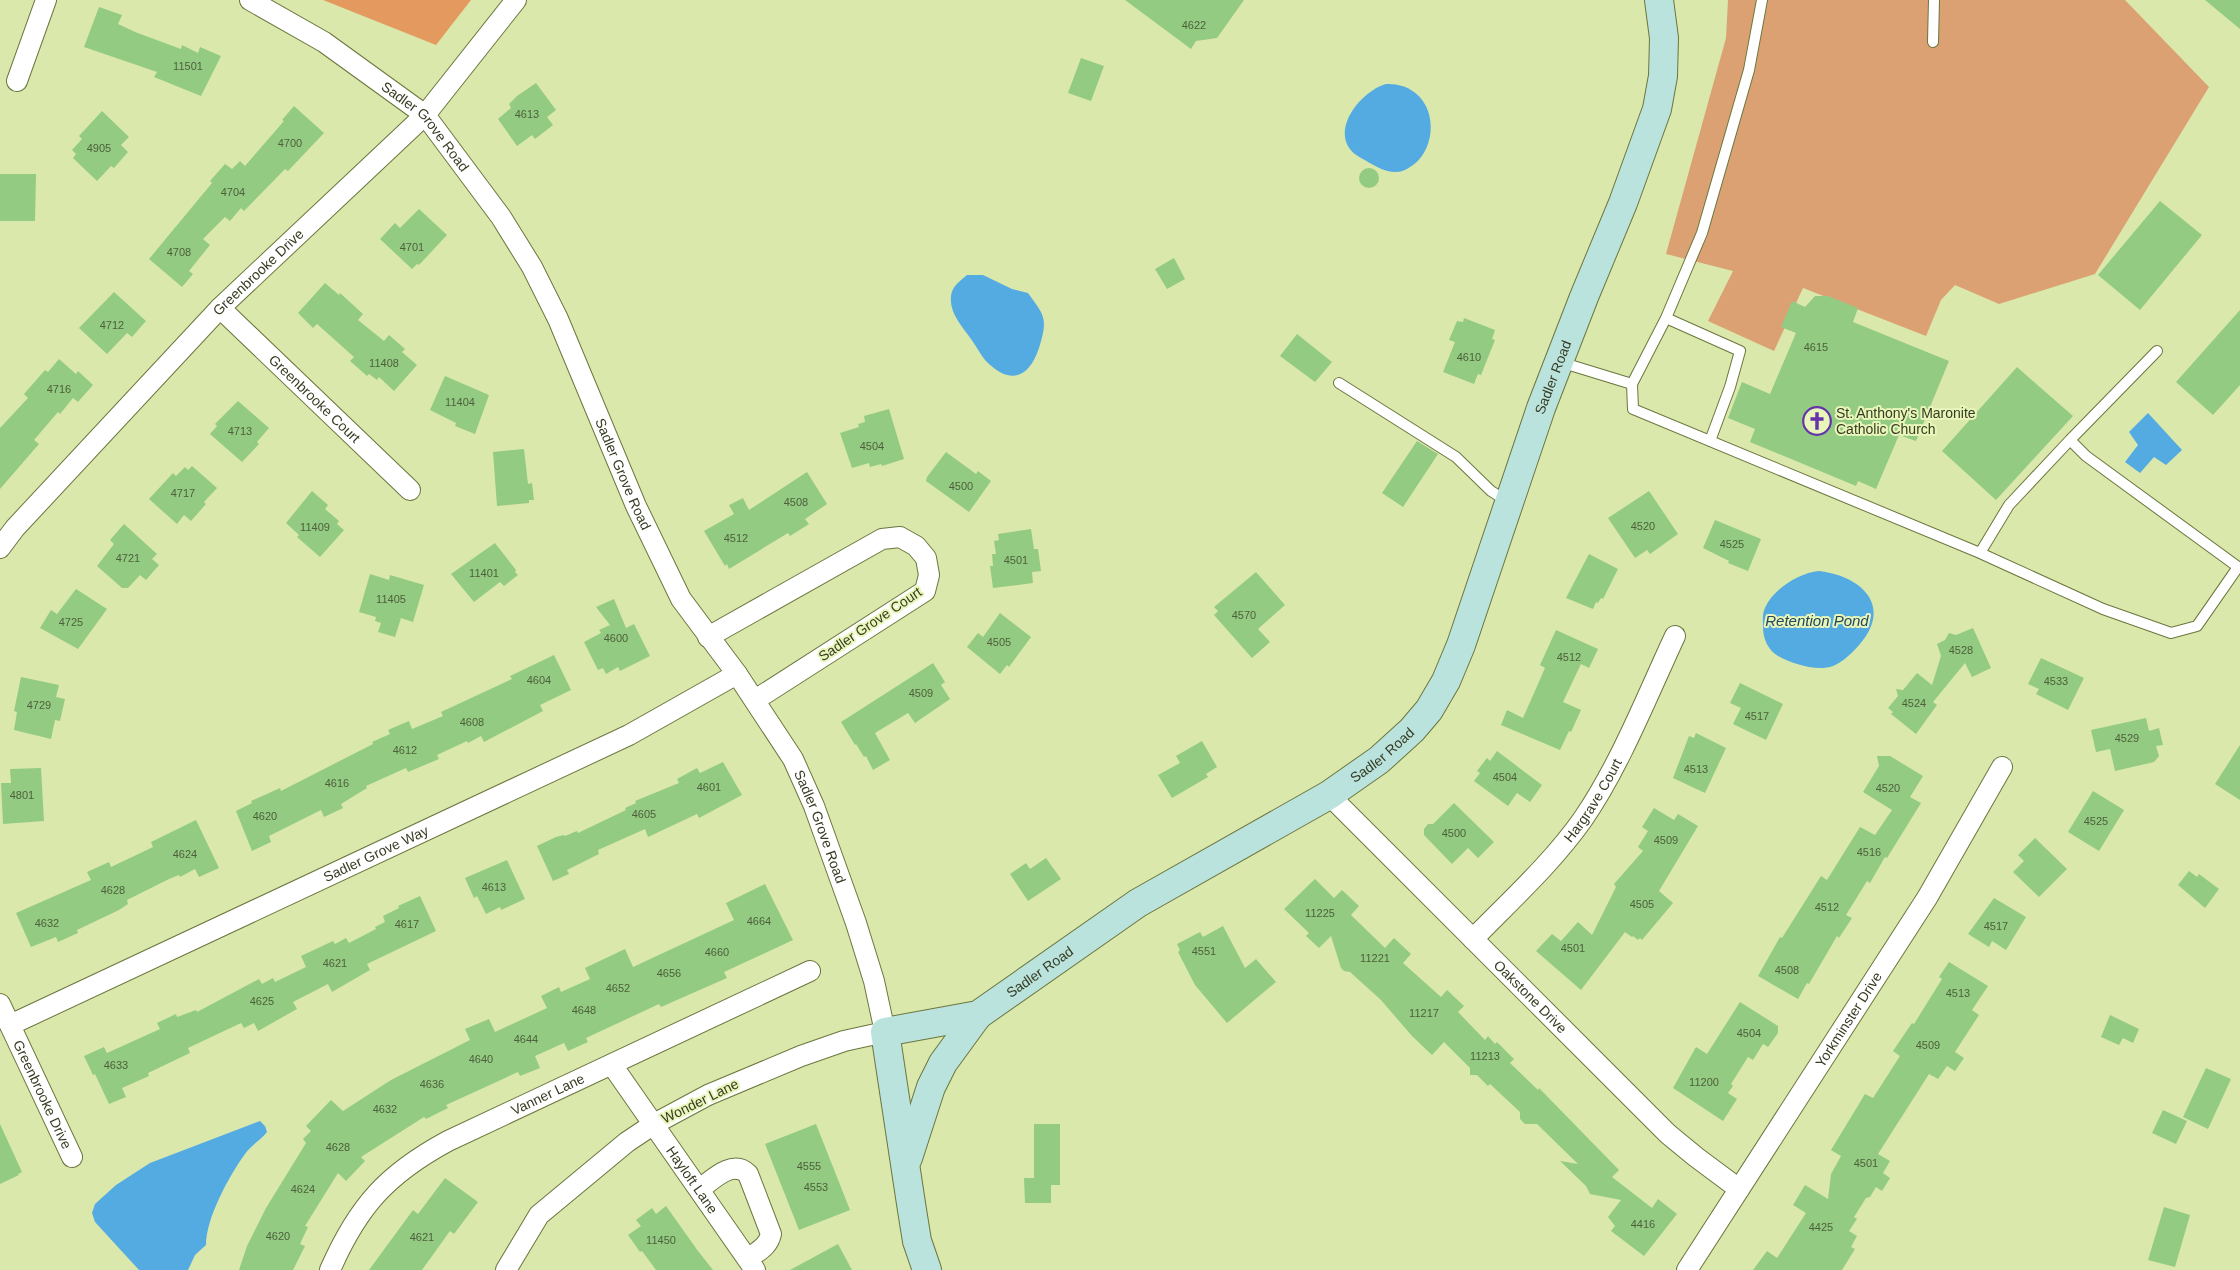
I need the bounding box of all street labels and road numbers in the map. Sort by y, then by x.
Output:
street label: Sadler Grove Road [378,78,472,175]
street label: Greenbrooke Drive [209,226,307,319]
street label: Sadler Road [1532,338,1574,416]
street label: Greenbrooke Court [266,351,364,446]
street label: Sadler Grove Road [592,416,654,532]
street label: Sadler Grove Court [816,584,925,664]
street label: Sadler Road [1347,724,1417,786]
street label: Hargrave Court [1561,756,1625,845]
street label: Sadler Grove Road [791,767,849,885]
street label: Sadler Grove Way [321,822,431,885]
street label: Sadler Road [1003,943,1076,1001]
street label: Oakstone Drive [1491,957,1570,1036]
street label: Yorkminster Drive [1812,969,1885,1070]
street label: Greenbrooke Drive [10,1038,75,1152]
street label: Vanner Lane [508,1070,587,1118]
street label: Wonder Lane [659,1075,741,1127]
street label: Hayloft Lane [663,1143,721,1217]

